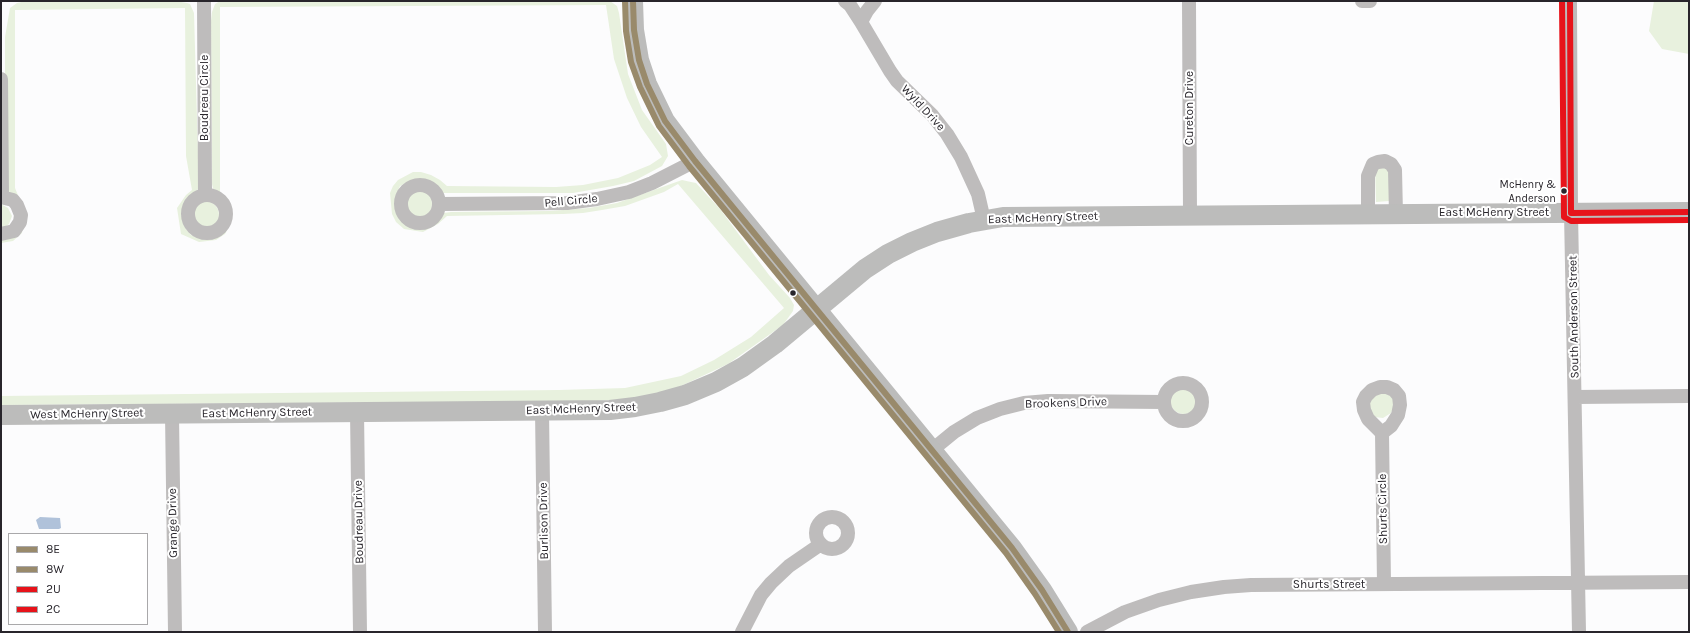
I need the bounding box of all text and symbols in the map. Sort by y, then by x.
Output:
street label: Boudreau Circle [198,55,212,141]
street label: Cureton Drive [1183,71,1197,145]
street label: Wyld Drive [898,82,948,134]
place label: McHenry & Anderson [1500,178,1556,204]
marker: McHenry & Anderson [1559,186,1569,196]
street label: Pell Circle [544,192,598,210]
street label: East McHenry Street [1439,206,1549,220]
street label: East McHenry Street [988,209,1098,227]
street label: South Anderson Street [1566,255,1582,379]
unlabelled marker [788,288,798,298]
street label: Brookens Drive [1025,394,1107,412]
street label: East McHenry Street [526,400,636,418]
street label: East McHenry Street [202,405,312,421]
street label: West McHenry Street [30,406,144,422]
street label: Shurts Circle [1375,474,1391,544]
street label: Boudreau Drive [351,480,367,564]
street label: Burlison Drive [536,482,552,560]
street label: Grange Drive [165,488,181,558]
legend [8,533,148,625]
text: 8E [46,542,60,556]
text: 8W [46,562,64,576]
street label: Shurts Street [1293,578,1365,592]
text: 2U [46,582,61,596]
text: 2C [46,602,60,616]

